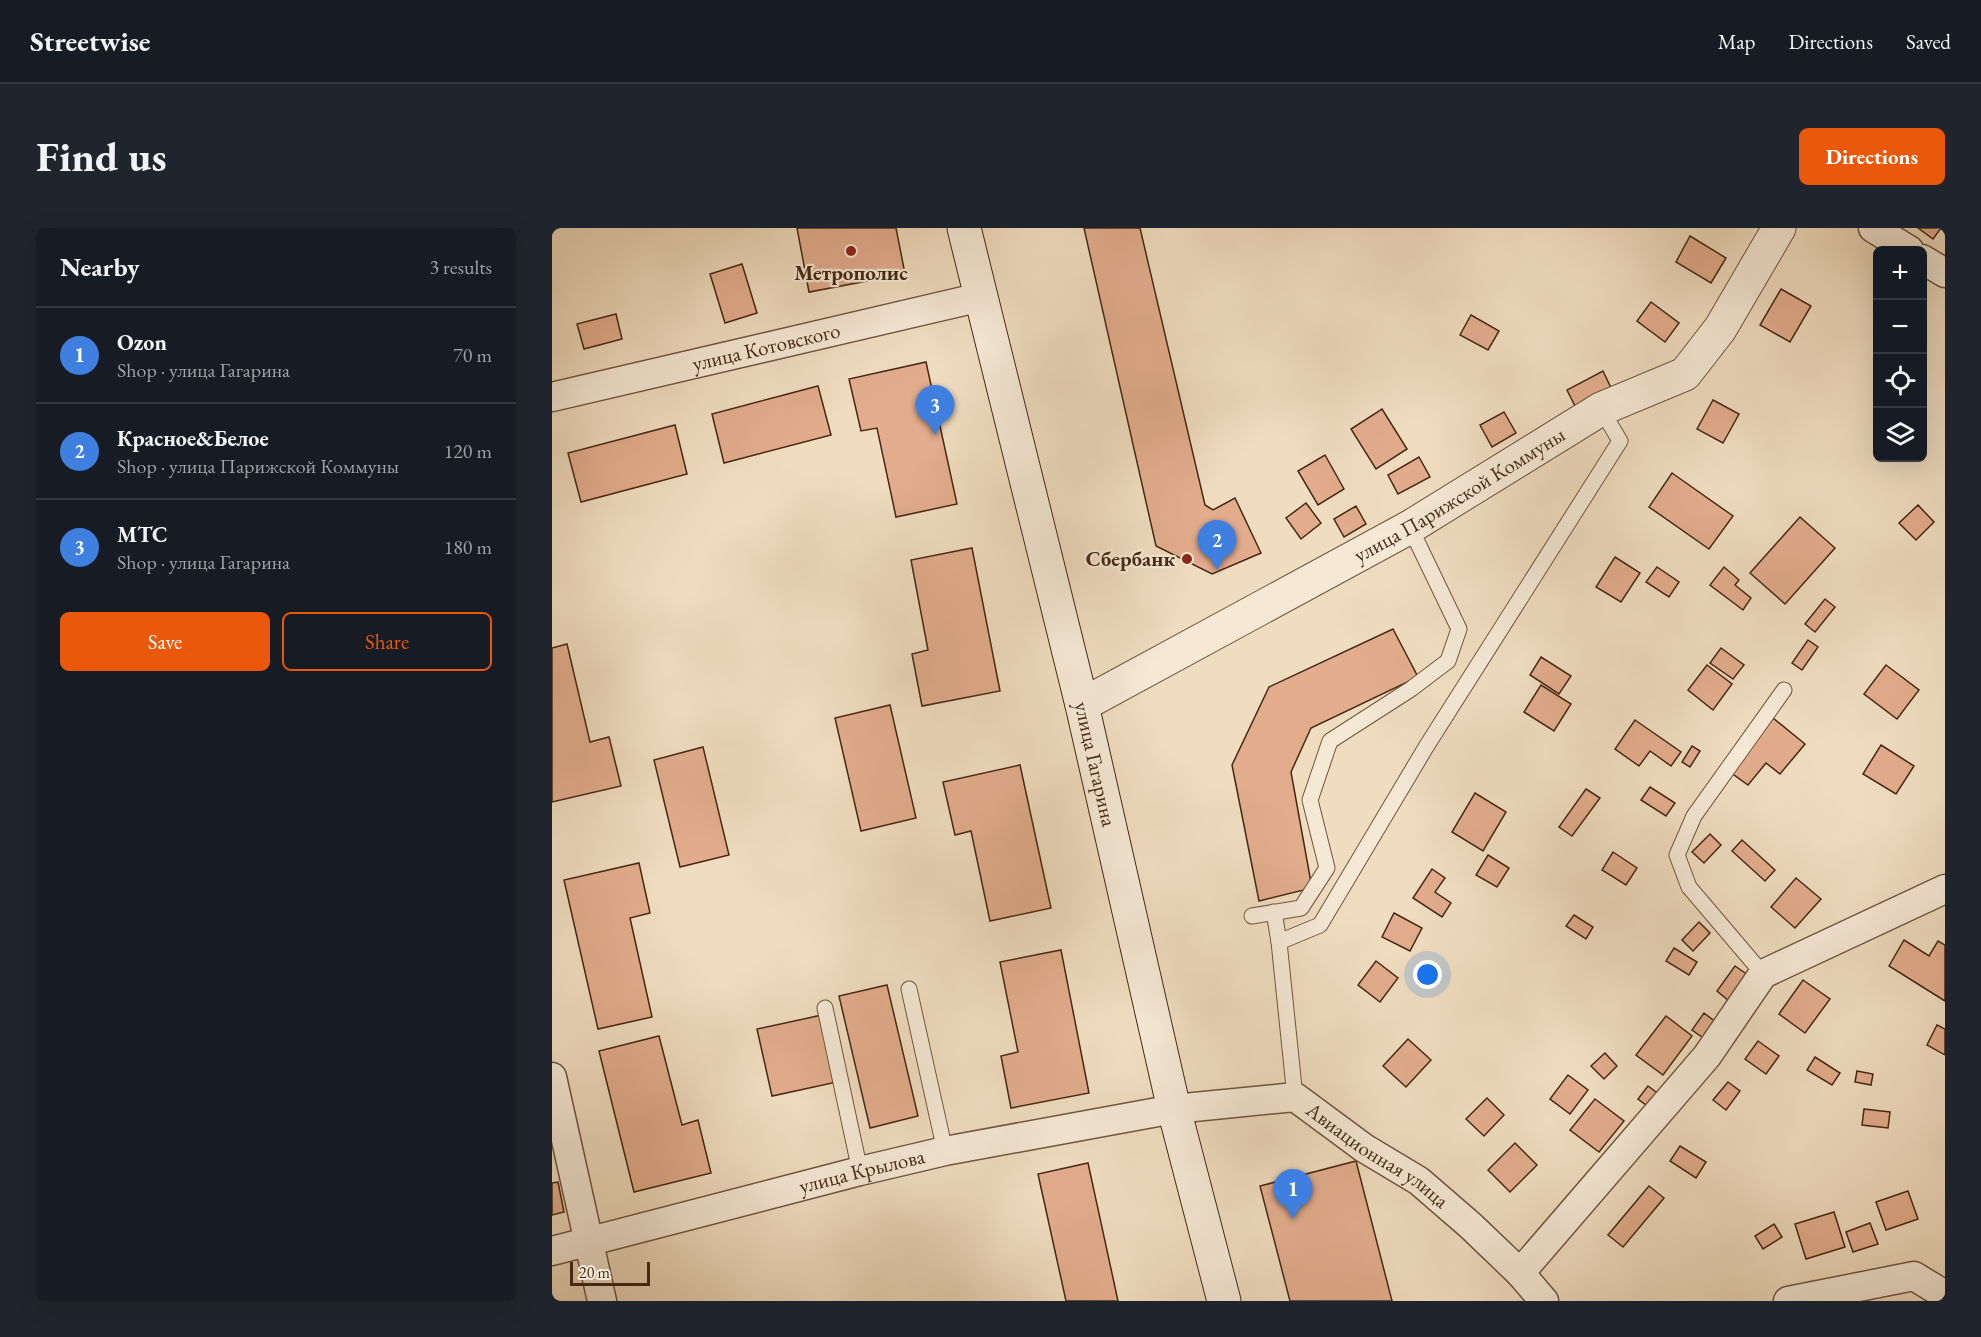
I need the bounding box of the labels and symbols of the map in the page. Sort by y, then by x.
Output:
marker: Метрополис [844,244,858,258]
place label: Метрополис [794,259,908,286]
street label: улица Котовского [689,316,843,377]
pin: 3 [916,386,955,435]
street label: улица Парижской Коммуны [1349,421,1570,568]
pin: 2 [1198,520,1236,570]
place label: Сбербанк [1086,545,1175,572]
marker: Сбербанк [1180,552,1194,566]
street label: улица Гагарина [1069,699,1123,830]
your location [1413,960,1442,989]
street label: Авиационная улица [1300,1095,1455,1214]
street label: улица Крылова [796,1142,928,1199]
pin: 1 [1274,1170,1312,1219]
scale bar [570,1259,650,1286]

